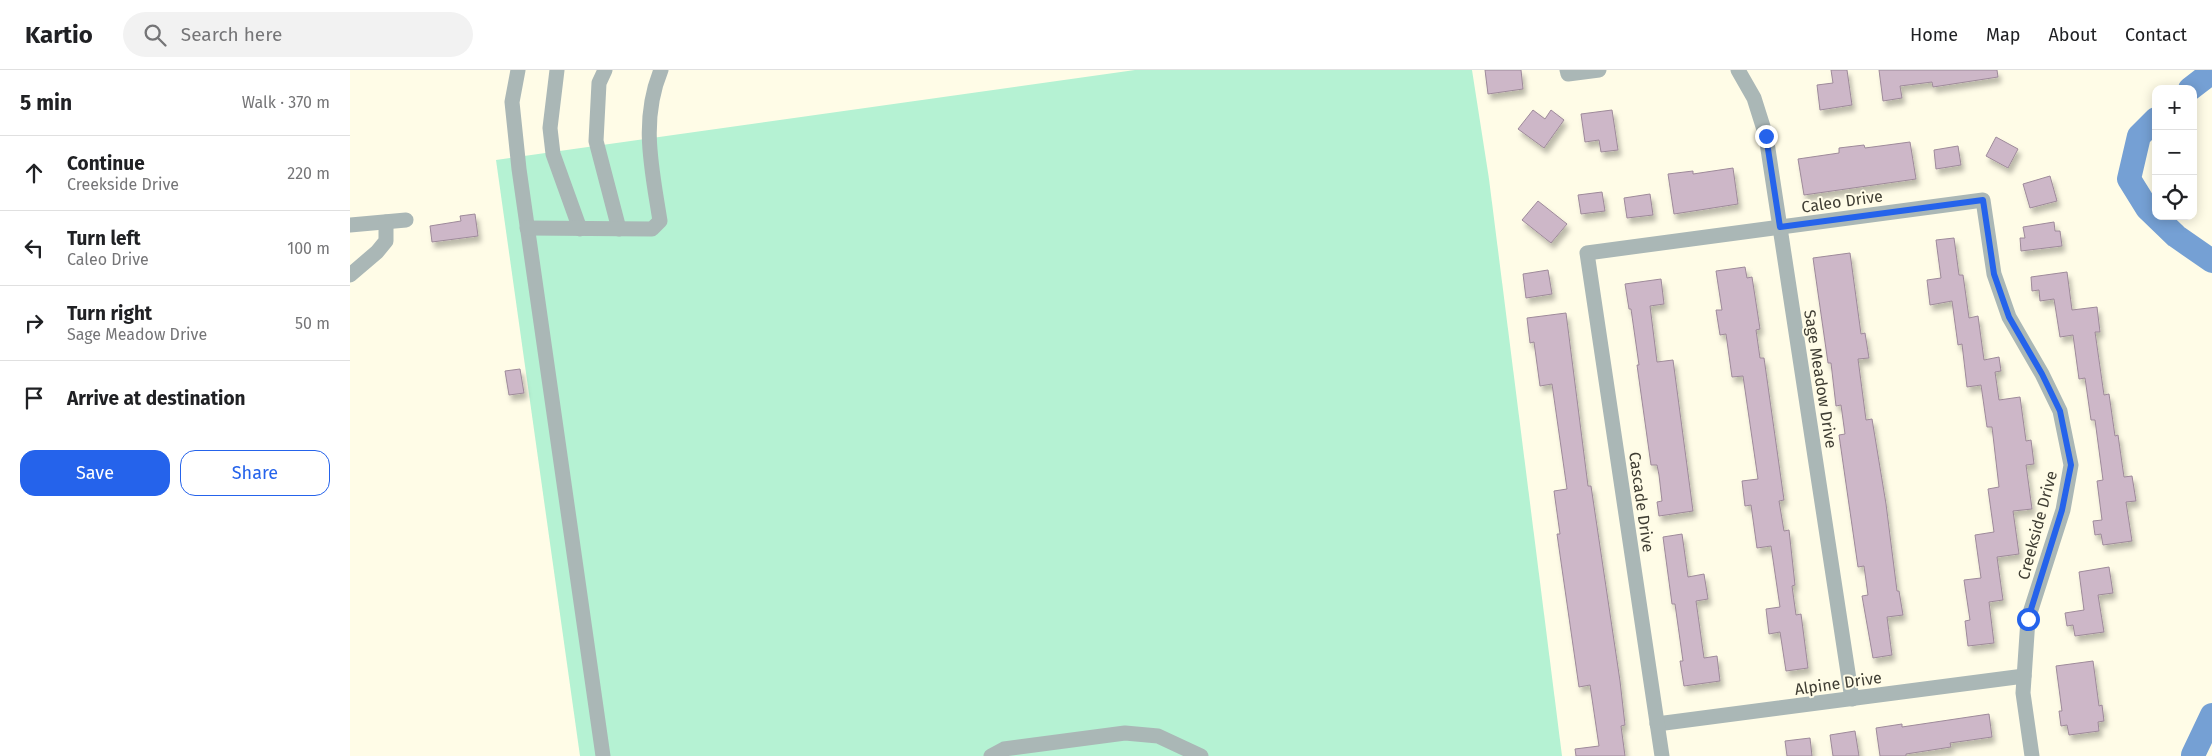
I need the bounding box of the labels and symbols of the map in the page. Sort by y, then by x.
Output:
route end [1755,125,1778,148]
street label: Caleo Drive [1800,186,1884,217]
street label: Sage Meadow Drive [1800,308,1841,450]
street label: Cascade Drive [1625,451,1658,553]
street label: Creekside Drive [2014,469,2061,582]
route start [2017,608,2040,631]
street label: Alpine Drive [1793,668,1883,699]

